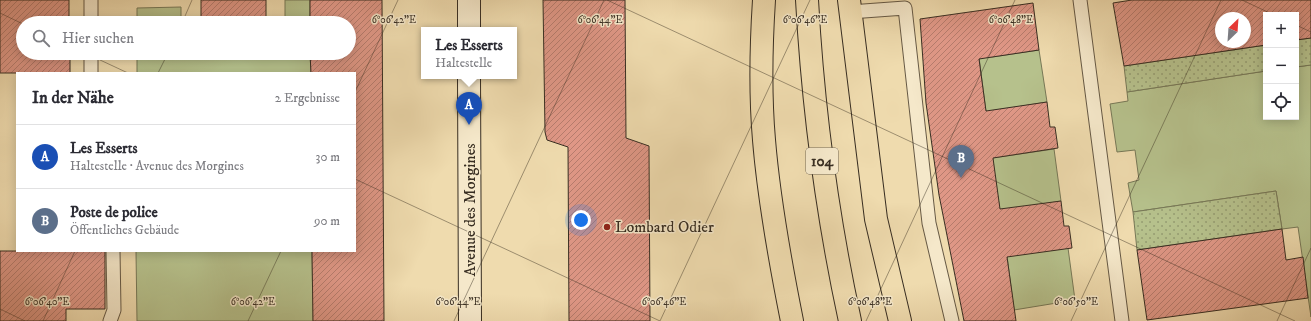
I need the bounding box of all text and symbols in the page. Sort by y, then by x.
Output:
north arrow [1215,12,1251,48]
map controls [1263,12,1299,120]
button: + [1263,12,1299,48]
text: 6°06'42"E [372,14,416,26]
text: 6°06'44"E [577,14,623,26]
text: 6°06'46"E [783,14,827,26]
text: 6°06'48"E [989,14,1033,26]
search box [16,16,356,60]
icon: search [30,27,52,49]
popup [421,27,517,79]
text: Hier suchen [62,29,134,48]
text: Les Esserts [435,36,503,55]
button: − [1263,48,1299,84]
text: Haltestelle [435,55,492,71]
button: locate [1263,84,1299,120]
text: In der Nähe [32,87,114,109]
text: 2 Ergebnisse [275,90,340,106]
pin: A [456,92,482,125]
text: Les Esserts [70,139,138,158]
street label: Avenue des Morgines [460,143,480,277]
pin: B [948,145,974,178]
road number: 104 [806,148,838,174]
text: A [41,149,49,165]
text: 30 m [316,149,340,165]
text: Haltestelle · Avenue des Morgines [70,158,244,174]
text: Poste de police [70,203,158,222]
your location [571,210,591,230]
text: B [41,213,49,229]
text: 90 m [314,213,340,229]
place label: Lombard Odier [615,217,714,237]
text: Öffentliches Gebäude [70,222,179,238]
marker: Lombard Odier [602,222,612,232]
text: 6°06'40"E [25,296,69,308]
text: 6°06'42"E [231,296,275,308]
text: 6°06'44"E [435,296,481,308]
text: 6°06'46"E [642,296,686,308]
text: 6°06'48"E [848,296,892,308]
text: 6°06'50"E [1054,296,1098,308]

